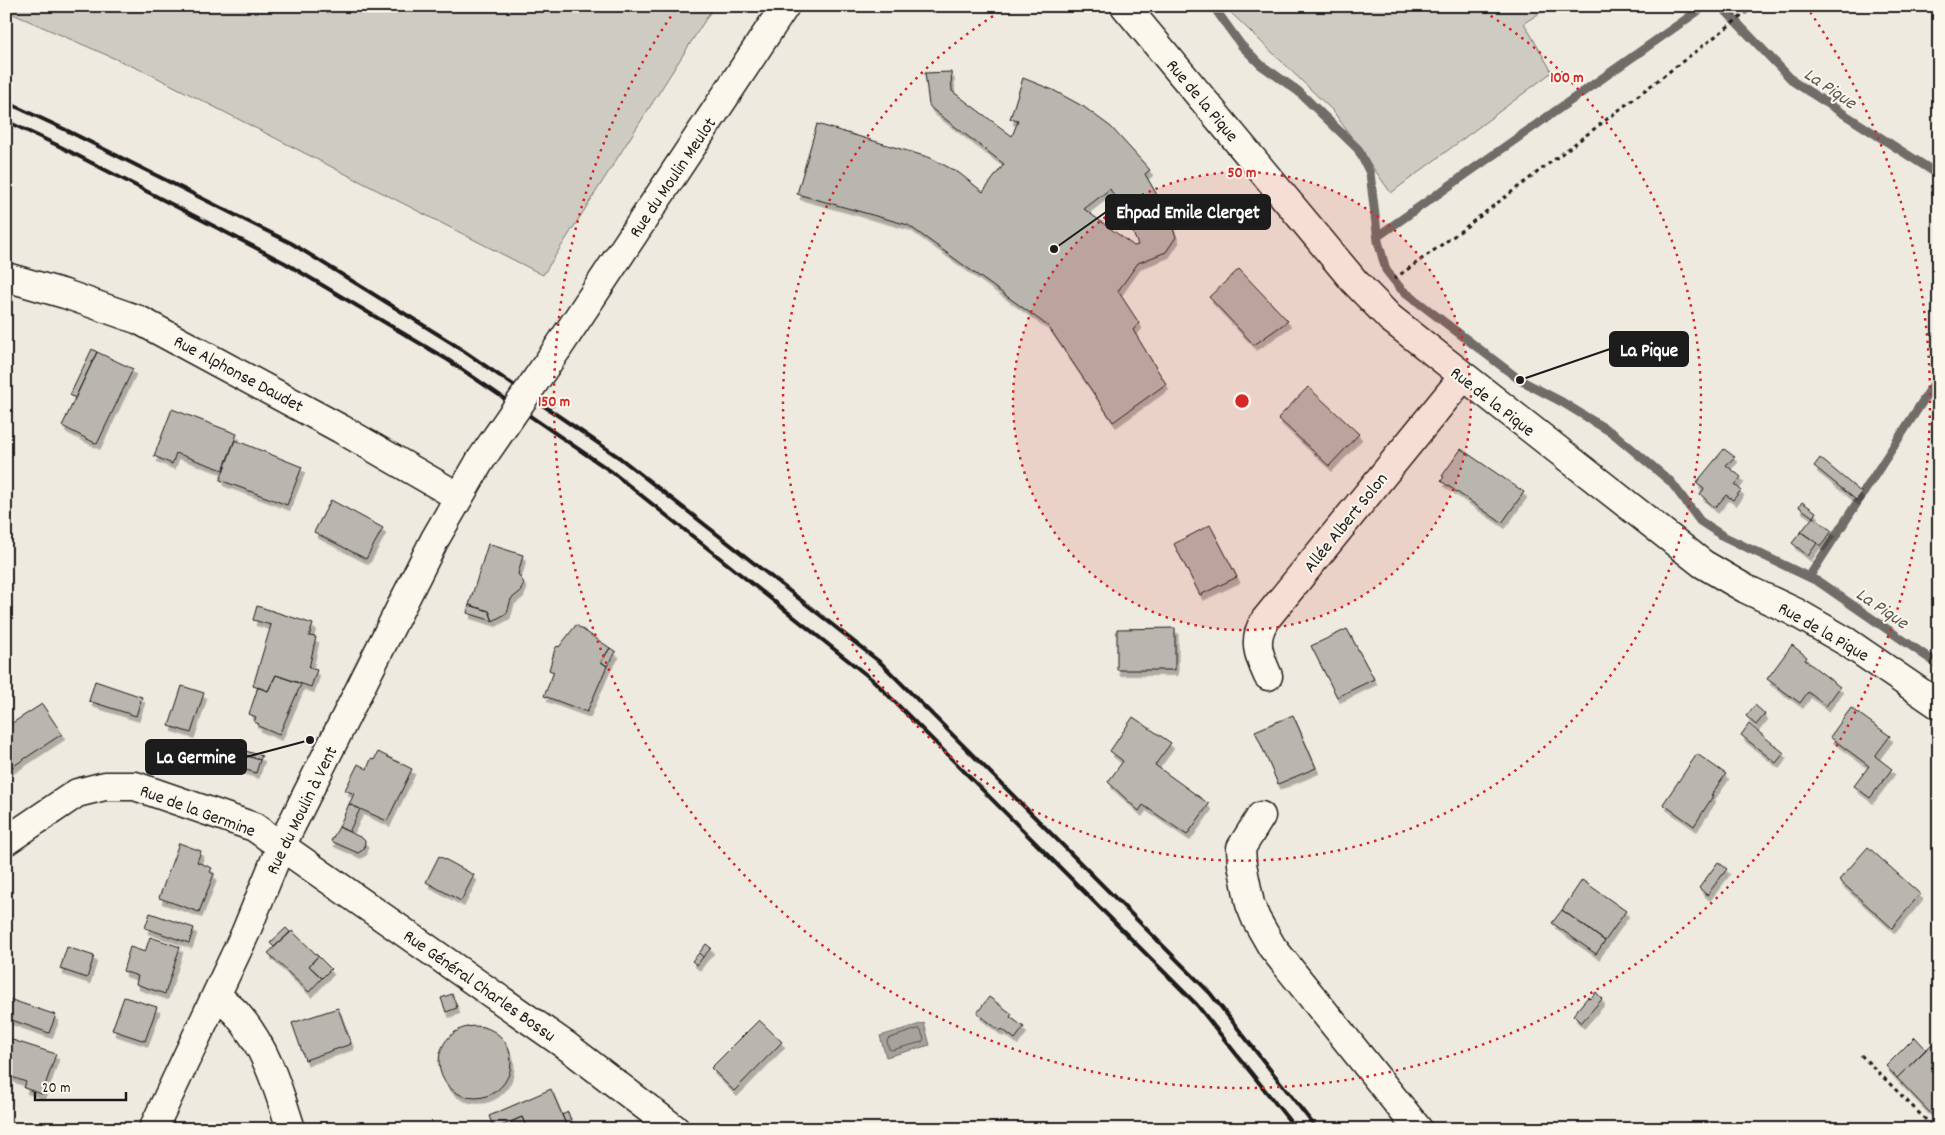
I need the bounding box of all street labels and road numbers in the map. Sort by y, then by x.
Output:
street label: Rue de la Pique [1159,55,1243,148]
street label: Rue du Moulin Meulot [624,113,724,244]
street label: Rue Alphonse Daudet [169,330,307,420]
street label: Rue de la Pique [1444,362,1539,444]
street label: Allée Albert Solon [1299,468,1395,579]
street label: Rue de la Pique [1773,597,1873,669]
street label: Rue du Moulin à Vent [261,742,345,879]
street label: Rue de la Germine [136,780,259,845]
street label: Rue Général Charles Bossu [397,925,560,1049]

